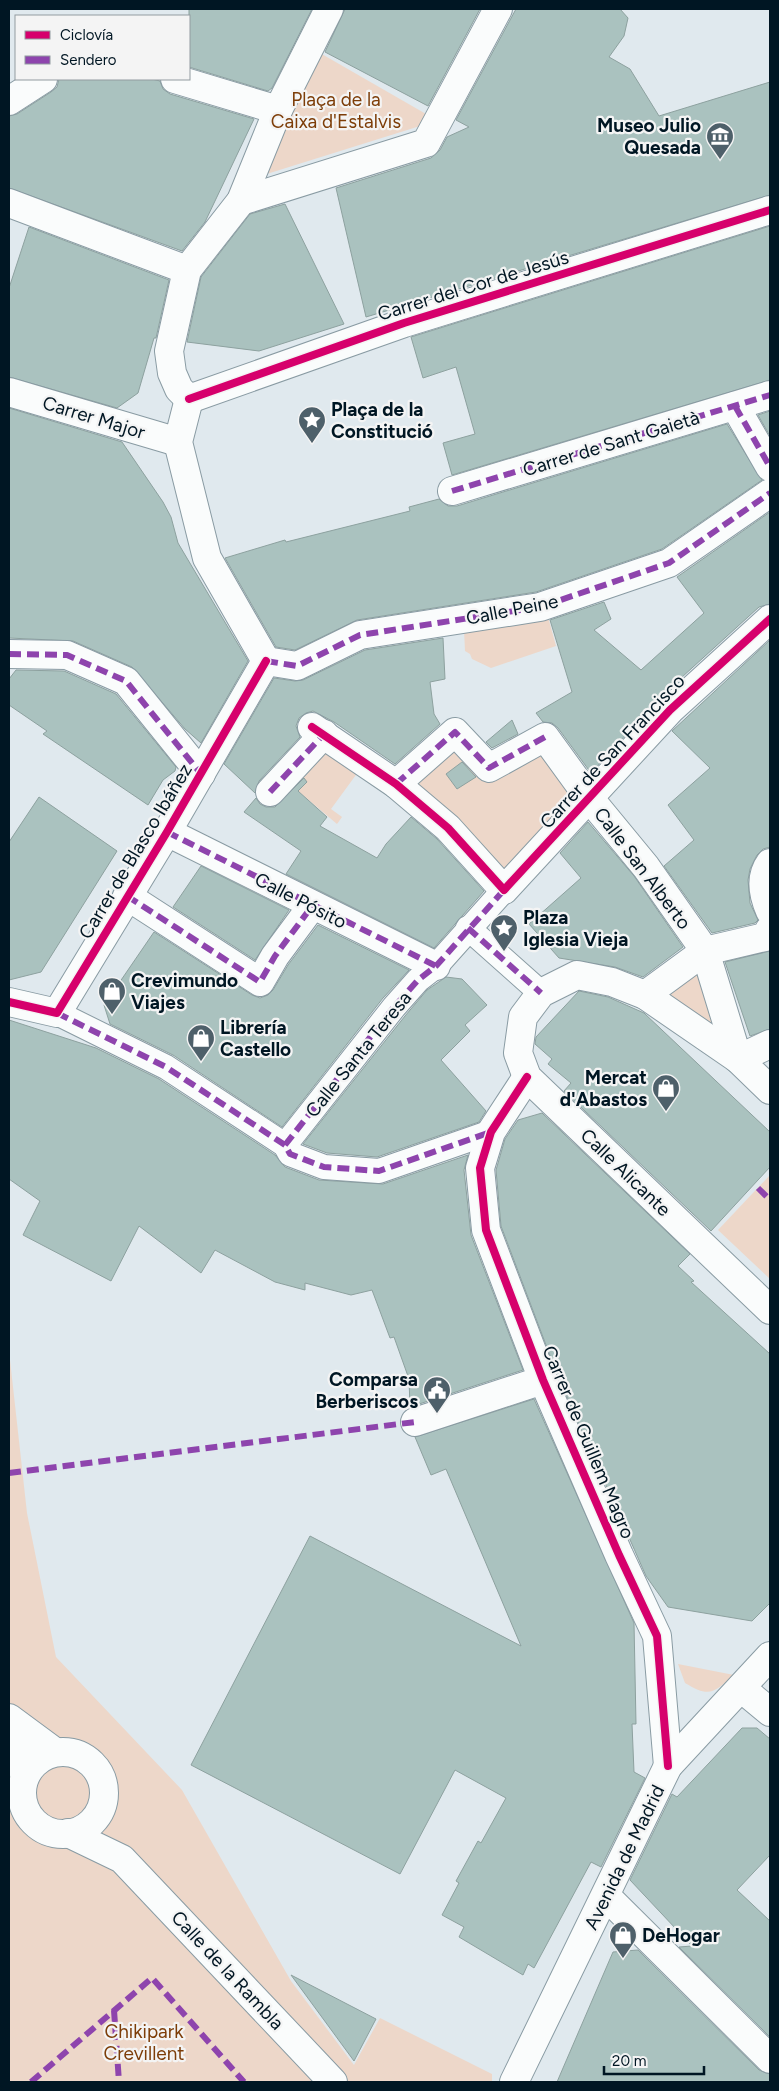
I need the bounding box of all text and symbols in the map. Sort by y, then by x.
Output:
legend [15,15,190,80]
text: Ciclovía [60,26,113,44]
text: Sendero [60,51,117,69]
park label: Plaça de la Caixa d'Estalvis [271,88,401,133]
place label: Museo Julio Quesada [597,114,701,159]
museum icon: Museo Julio Quesada [705,121,735,160]
street label: Carrer del Cor de Jesús [375,245,572,326]
street label: Carrer Major [40,391,148,444]
place label: Plaça de la Constitució [331,398,433,443]
place icon: Plaça de la Constitució [297,405,327,444]
street label: Carrer de Sant Gaietà [520,406,702,481]
street label: Calle Peine [464,589,560,630]
street label: Carrer de San Francisco [535,670,690,833]
street label: Carrer de Blasco Ibáñez [74,759,197,943]
street label: Calle San Alberto [589,803,696,934]
street label: Calle Pósito [251,867,351,933]
place label: Plaza Iglesia Vieja [523,906,628,951]
place icon: Plaza Iglesia Vieja [489,913,519,952]
place label: Crevimundo Viajes [131,969,238,1014]
shop icon: Crevimundo Viajes [97,976,127,1015]
street label: Calle Santa Teresa [301,987,416,1122]
place label: Librería Castello [220,1016,291,1061]
shop icon: Librería Castello [186,1023,216,1062]
place label: Mercat d'Abastos [560,1066,647,1111]
shop icon: Mercat d'Abastos [651,1073,681,1112]
street label: Calle Alicante [576,1124,675,1221]
street label: Carrer de Guillem Magro [537,1342,640,1542]
place label: Comparsa Berberiscos [315,1368,418,1413]
public building icon: Comparsa Berberiscos [422,1375,452,1414]
street label: Avenida de Madrid [579,1781,669,1933]
street label: Calle de la Rambla [167,1906,289,2035]
shop icon: DeHogar [608,1920,638,1959]
place label: DeHogar [642,1924,720,1947]
park label: Chikipark Crevillent [103,2020,185,2065]
scale bar [604,2044,704,2076]
text: 20 m [612,2052,646,2070]

